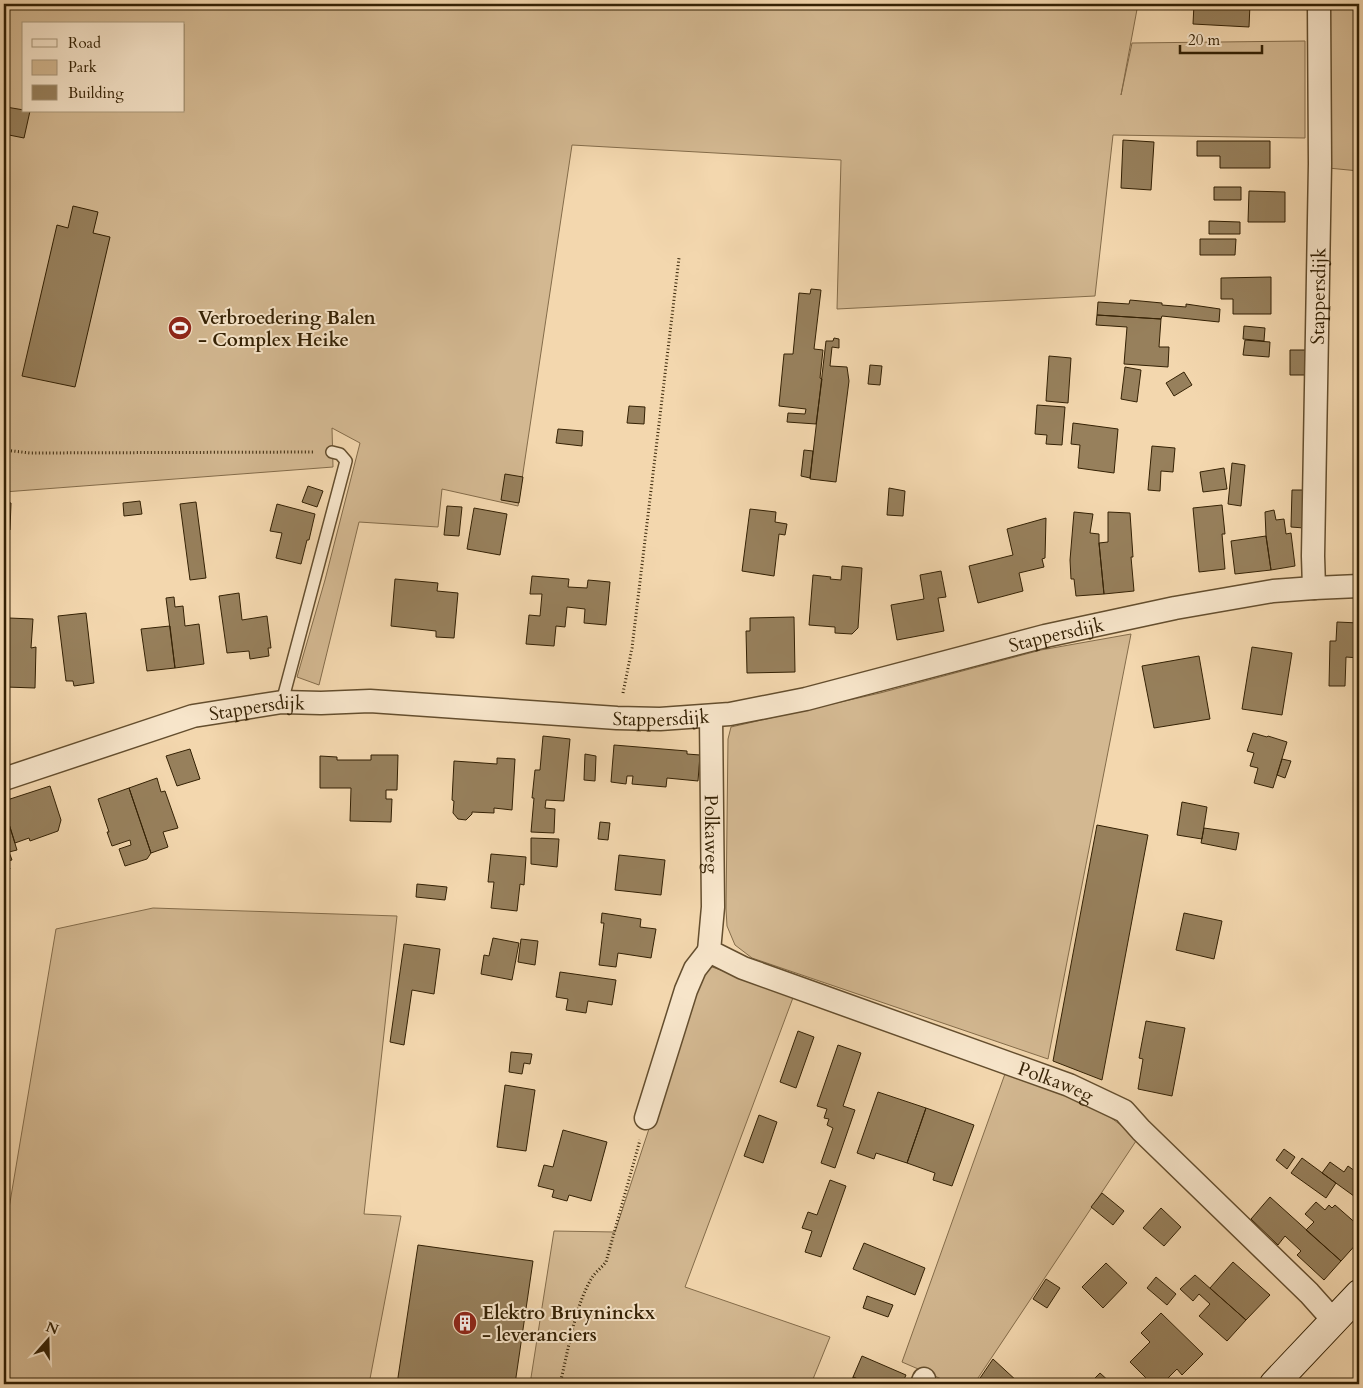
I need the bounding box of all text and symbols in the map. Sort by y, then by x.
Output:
legend [22,22,185,112]
scale bar [1180,22,1263,54]
text: 20 m [1188,30,1220,50]
text: Road [68,33,101,53]
text: Park [68,57,97,77]
text: Building [68,83,124,103]
street label: Stappersdijk [1305,247,1333,345]
place label: Verbroedering Balen - Complex Heike [198,305,376,353]
sports icon: Verbroedering Balen - Complex Heike [167,315,193,341]
street label: Stappersdijk [1006,612,1107,659]
street label: Stappersdijk [207,690,306,727]
street label: Stappersdijk [612,703,711,733]
street label: Polkaweg [698,794,725,874]
street label: Polkaweg [1014,1056,1098,1109]
place label: Elektro Bruyninckx - leveranciers [482,1300,656,1348]
building icon: Elektro Bruyninckx - leveranciers [452,1310,478,1336]
north arrow [22,1316,72,1366]
text: N [43,1317,61,1339]

